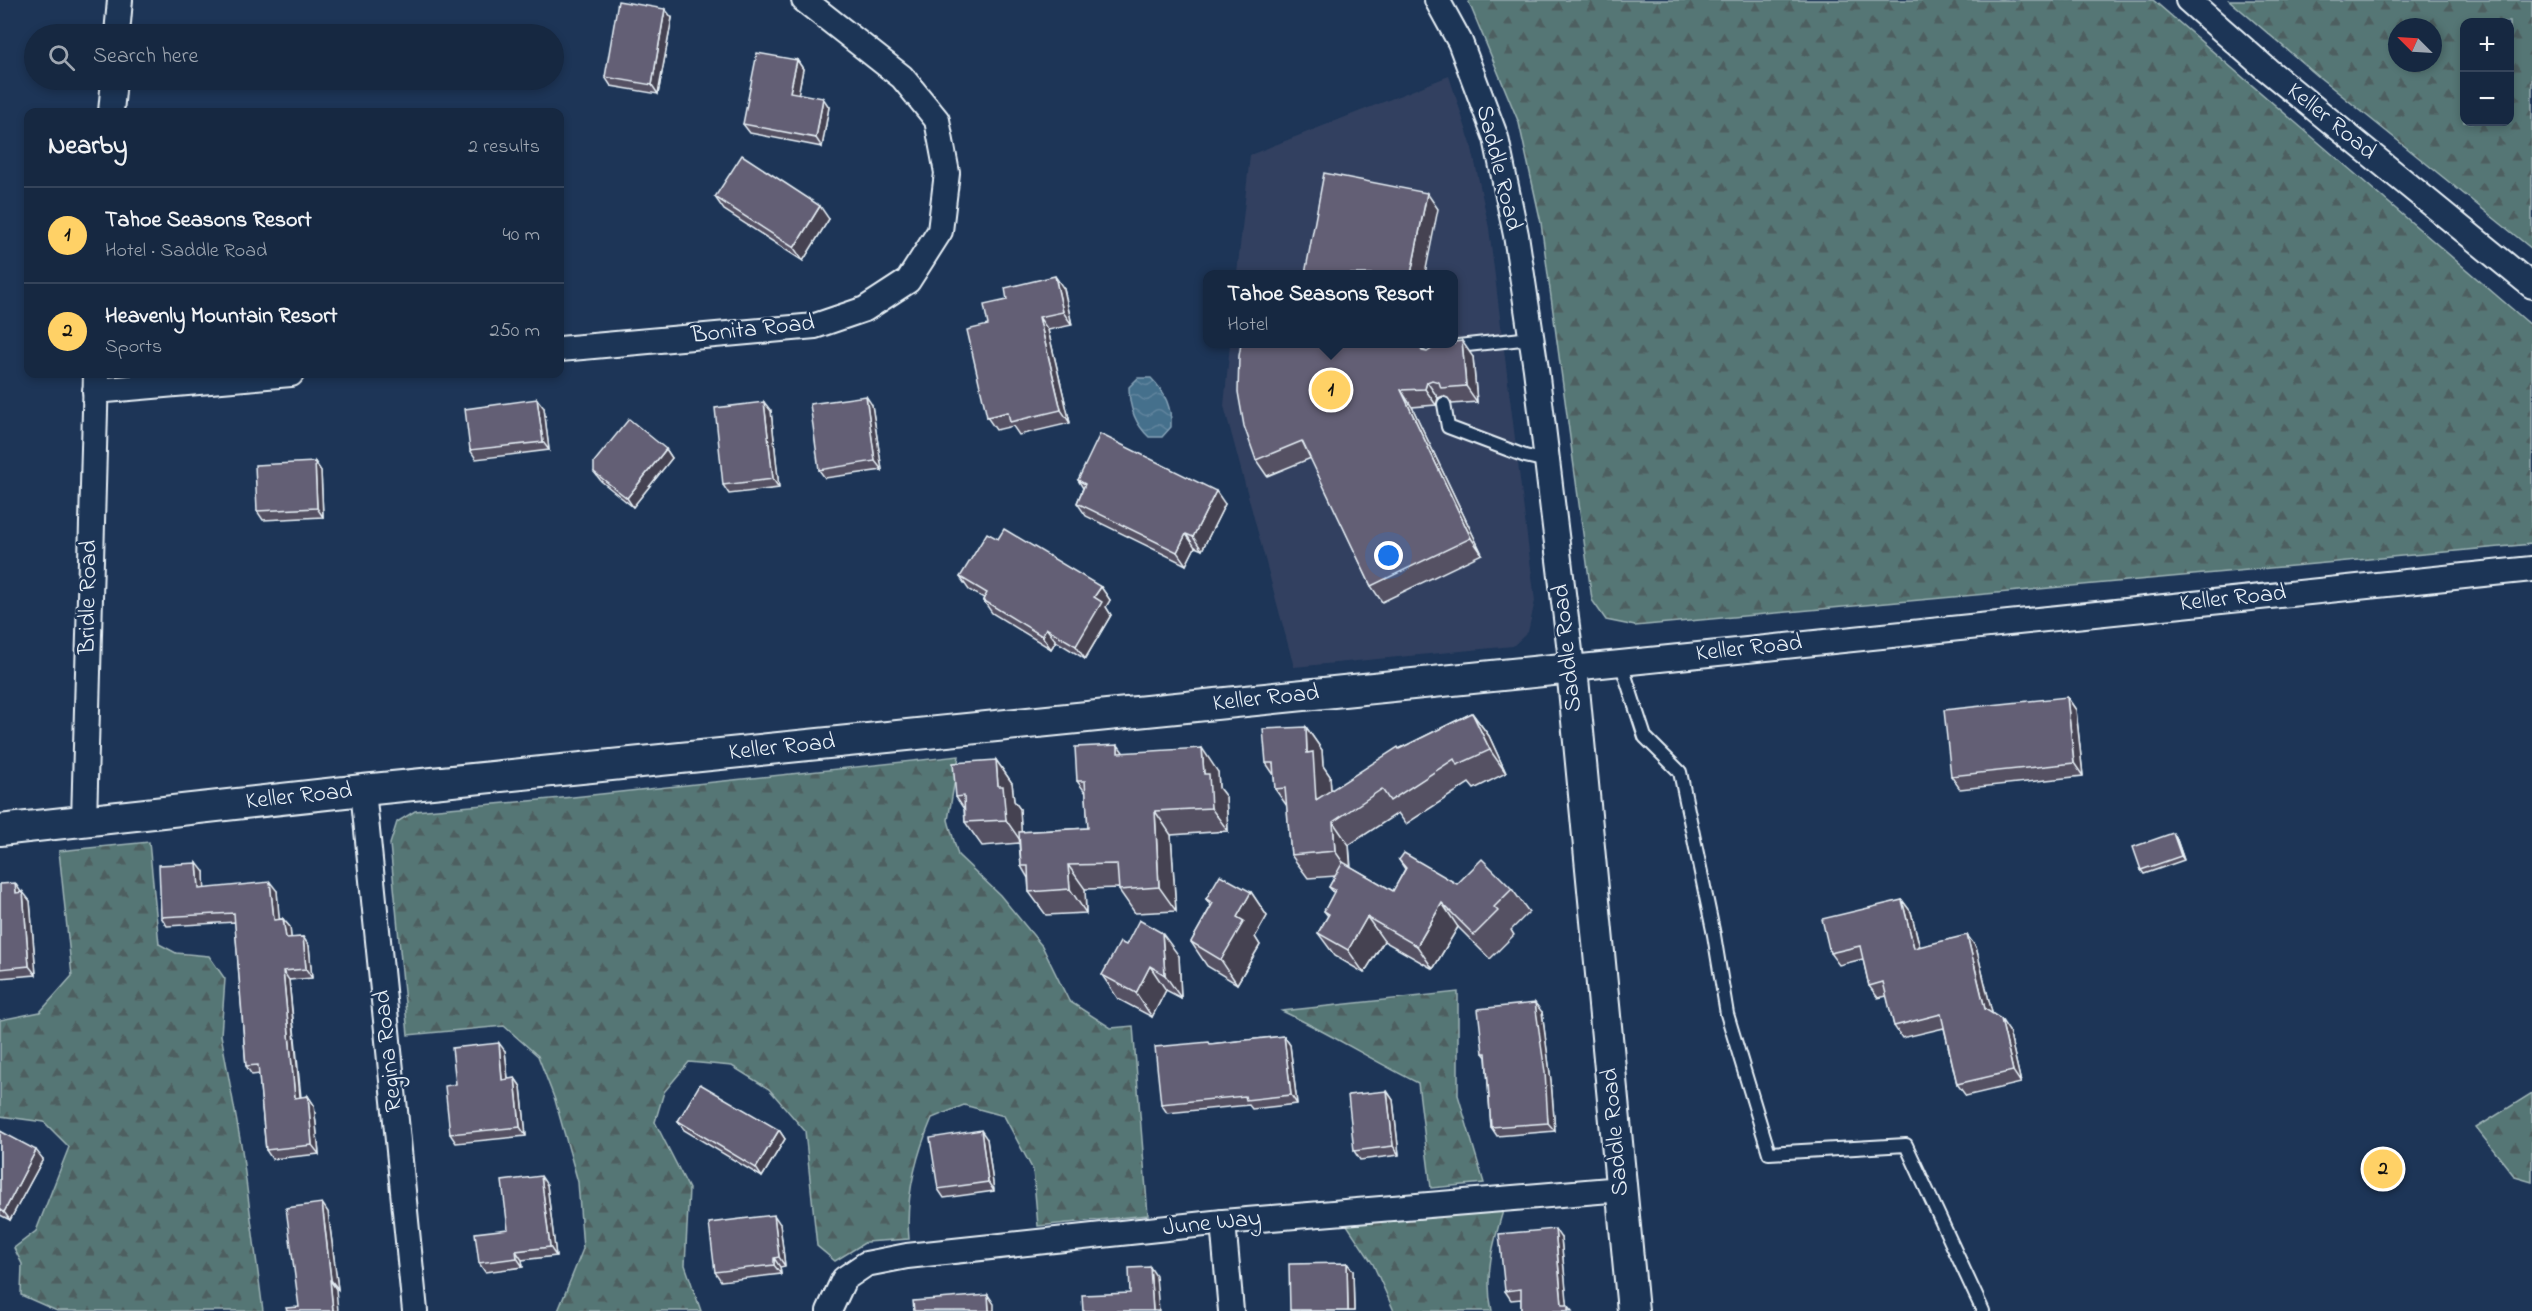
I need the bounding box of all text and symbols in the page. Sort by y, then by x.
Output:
north arrow [2388,18,2442,72]
map controls [2460,18,2514,126]
button: + [2460,18,2514,72]
search box [24,24,564,90]
icon: search [45,41,78,74]
text: Search here [93,41,198,73]
button: − [2460,72,2514,126]
street label: Keller Road [2278,75,2384,170]
street label: Saddle Road [1465,102,1531,235]
text: Nearby [48,128,127,166]
text: 2 results [468,133,540,162]
text: Tahoe Seasons Resort [105,205,312,237]
text: 1 [64,221,71,250]
text: 40 m [503,221,540,250]
text: Hotel · Saddle Road [105,237,267,266]
popup [1203,270,1458,348]
text: Tahoe Seasons Resort [1227,279,1434,311]
text: Heavenly Mountain Resort [105,301,337,333]
street label: Bonita Road [689,306,817,354]
text: Hotel [1227,311,1268,340]
text: 2 [63,317,72,346]
text: 250 m [489,317,540,346]
text: Sports [105,333,162,362]
pin: 1 [1312,368,1350,412]
street label: Bridle Road [70,539,108,655]
your location [1374,541,1403,570]
street label: Keller Road [2178,576,2288,622]
street label: Saddle Road [1544,582,1592,714]
street label: Keller Road [1694,626,1804,672]
street label: Keller Road [1211,676,1321,722]
street label: Keller Road [727,725,837,771]
street label: Keller Road [244,774,354,820]
street label: Regina Road [365,988,413,1114]
street label: Saddle Road [1593,1066,1639,1197]
pin: 2 [2364,1146,2402,1192]
street label: June Way [1161,1201,1263,1248]

